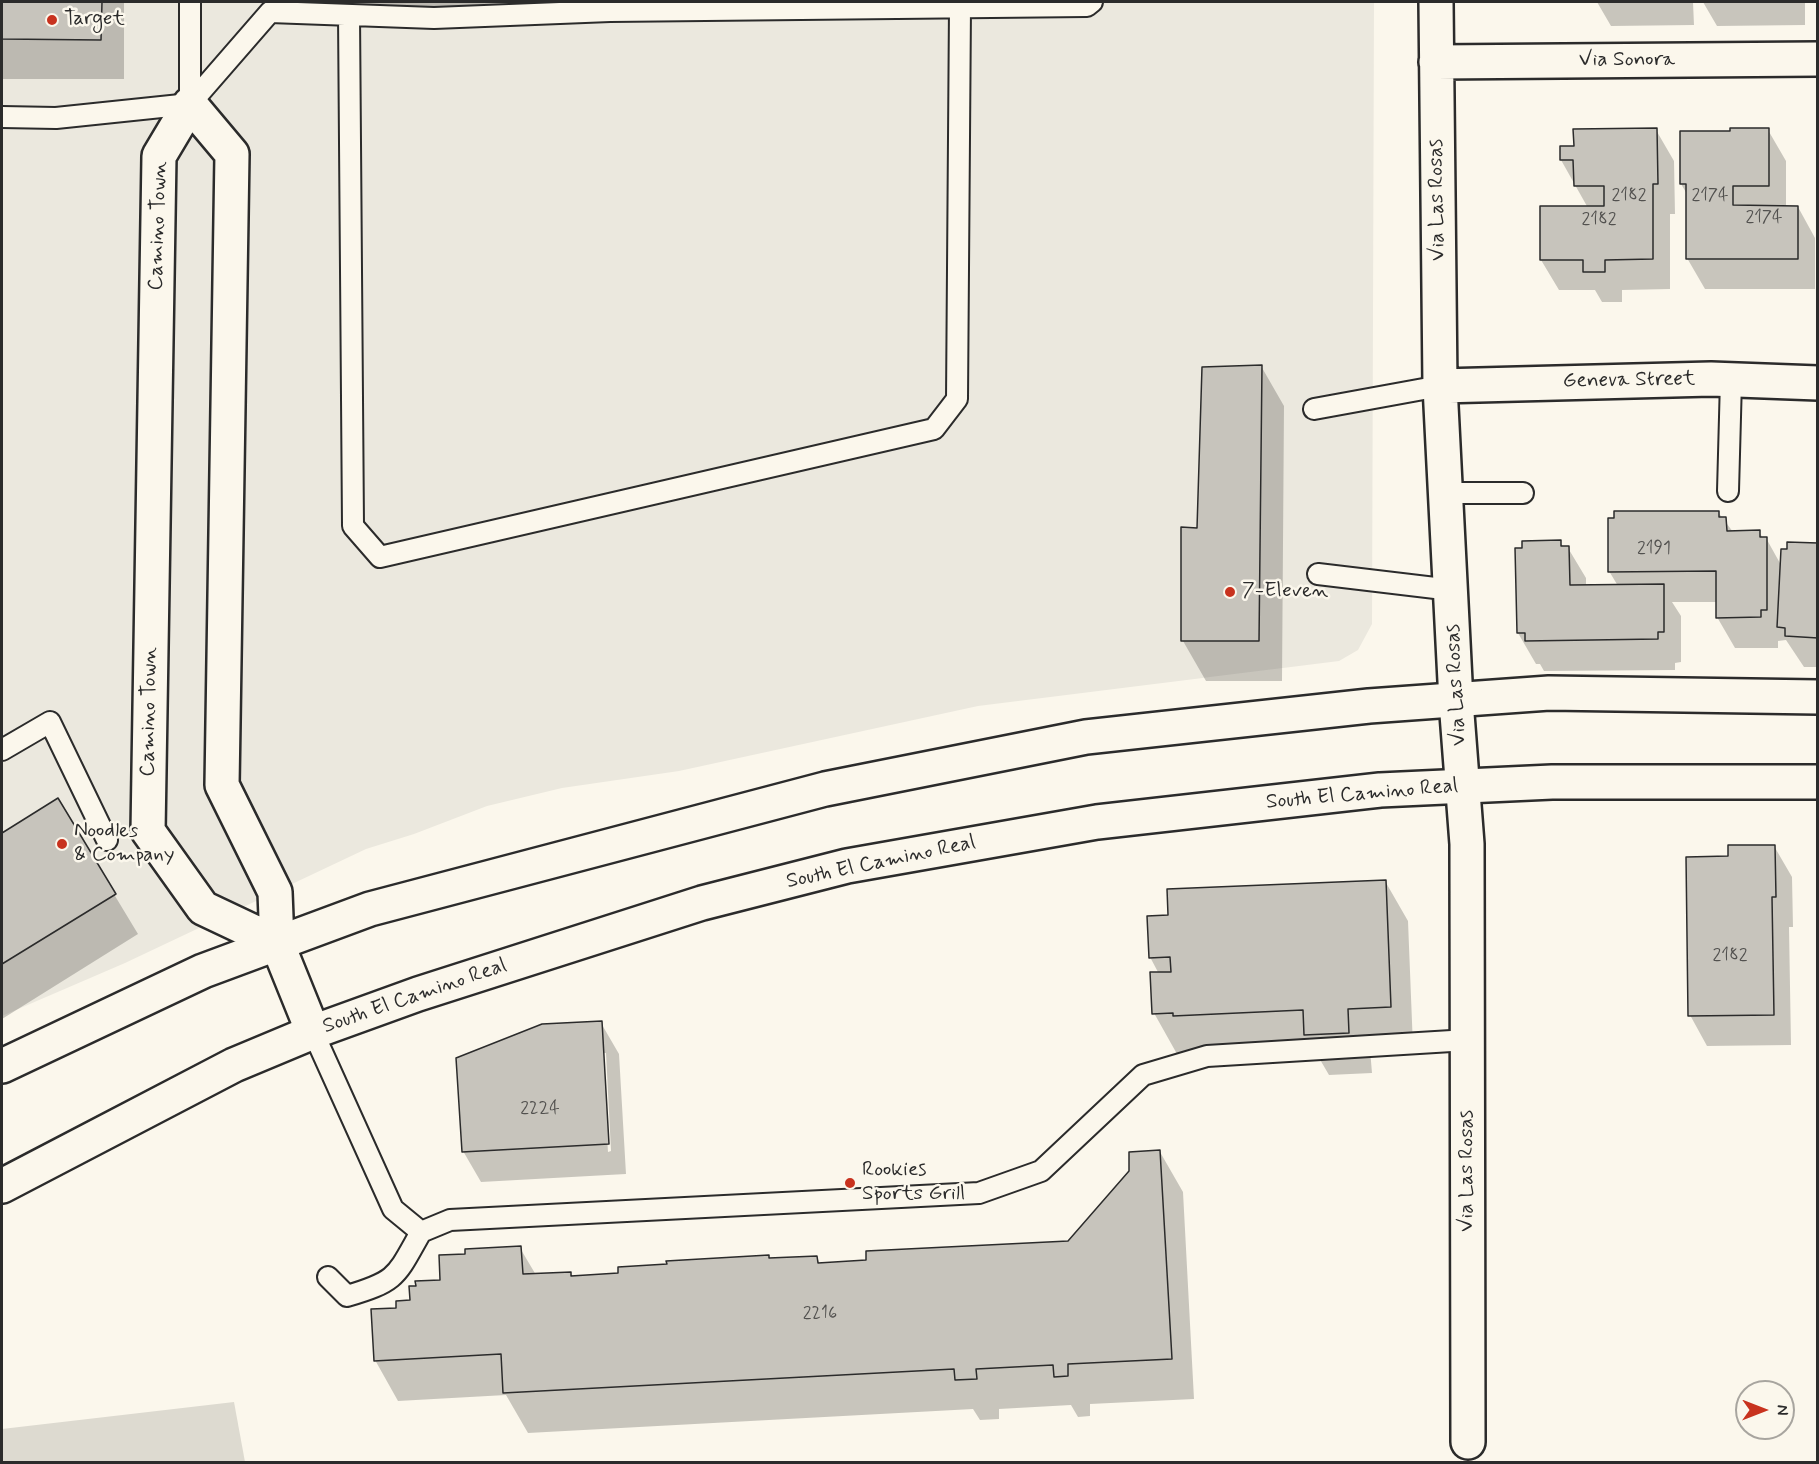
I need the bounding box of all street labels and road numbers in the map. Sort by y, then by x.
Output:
street label: Via Sonora [1579,48,1675,74]
street label: Via Las Rosas [1424,139,1452,261]
street label: Camino Town [144,161,174,291]
street label: Geneva Street [1562,367,1696,395]
street label: Via Las Rosas [1441,623,1473,747]
street label: Camino Town [136,647,164,777]
street label: South El Camino Real [1265,774,1459,816]
street label: South El Camino Real [784,831,978,895]
street label: South El Camino Real [320,954,510,1040]
street label: Via Las Rosas [1455,1110,1481,1232]

